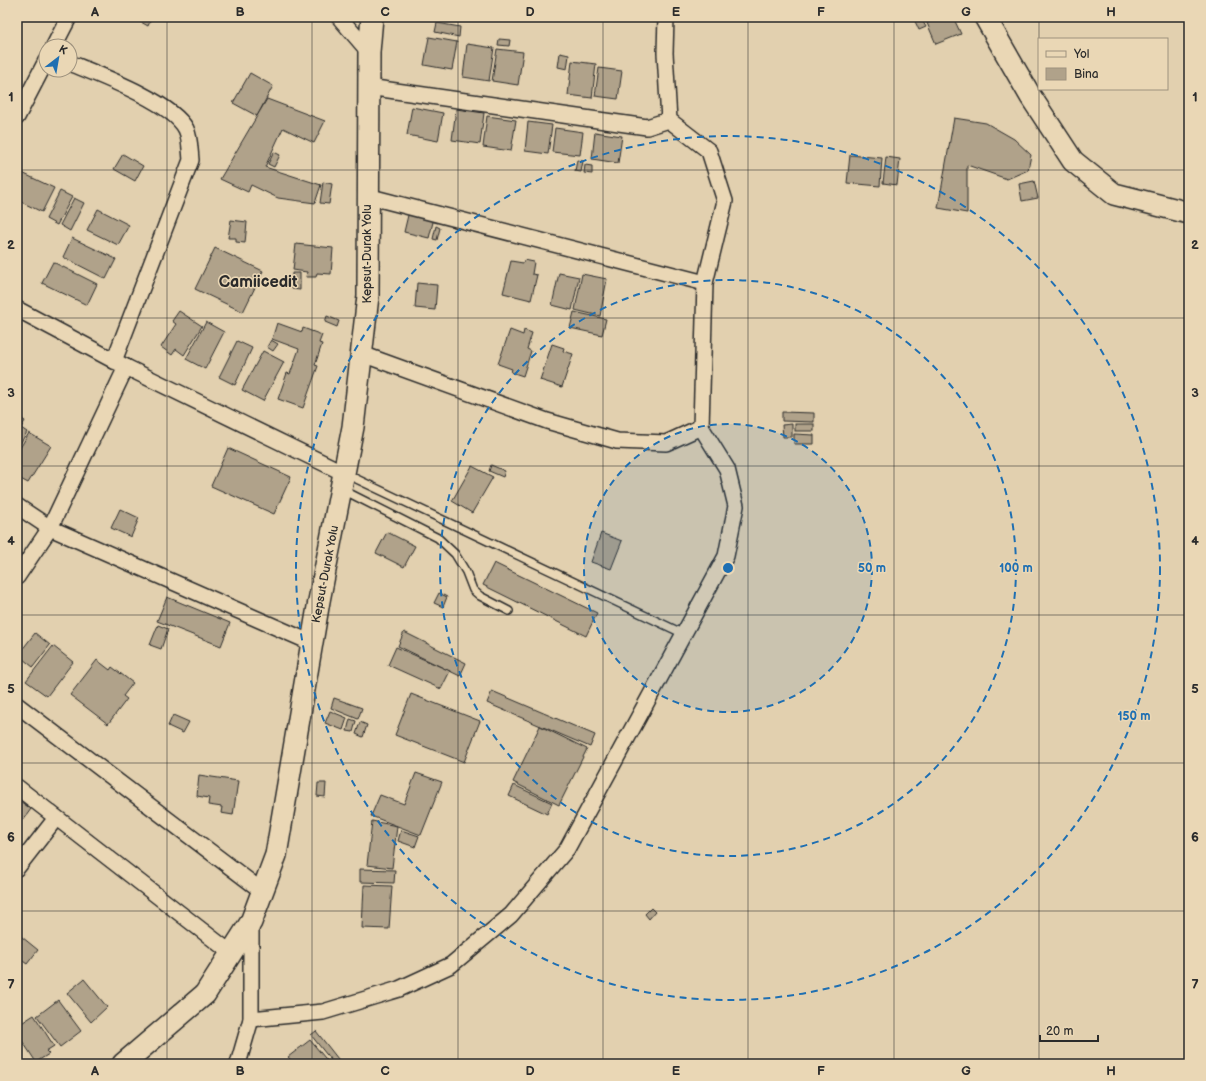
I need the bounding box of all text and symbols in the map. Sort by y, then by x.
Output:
text: A [90,4,99,20]
text: B [235,4,245,20]
text: C [380,4,390,20]
text: D [525,4,535,20]
text: E [672,4,681,20]
text: F [817,4,825,20]
text: G [961,4,971,20]
text: H [1106,4,1116,20]
north arrow [38,38,78,78]
legend [1038,38,1168,90]
text: K [56,42,70,58]
text: Yol [1073,47,1089,62]
text: Bina [1074,67,1099,82]
text: 1 [8,89,14,105]
text: 1 [1192,89,1198,105]
street label: Kepsut-Durak Yolu [360,204,375,304]
text: 2 [7,237,15,253]
text: 2 [1191,237,1199,253]
district label: Camiicedit [219,273,298,292]
text: 3 [7,385,15,401]
text: 3 [1191,385,1199,401]
street label: Kepsut-Durak Yolu [309,524,342,624]
text: 4 [7,533,15,549]
text: 4 [1191,533,1199,549]
centre of rings [721,561,735,575]
text: 50 m [858,561,886,576]
text: 100 m [999,561,1033,576]
text: 5 [7,681,15,697]
text: 5 [1191,681,1199,697]
text: 150 m [1118,709,1150,724]
text: 6 [7,829,15,845]
text: 6 [1191,829,1199,845]
text: 7 [7,977,15,993]
text: 7 [1191,977,1199,993]
scale bar [1040,1017,1098,1043]
text: 20 m [1046,1024,1073,1039]
text: A [90,1063,99,1079]
text: B [235,1063,245,1079]
text: C [380,1063,390,1079]
text: D [525,1063,535,1079]
text: E [672,1063,681,1079]
text: F [817,1063,825,1079]
text: G [961,1063,971,1079]
text: H [1106,1063,1116,1079]

